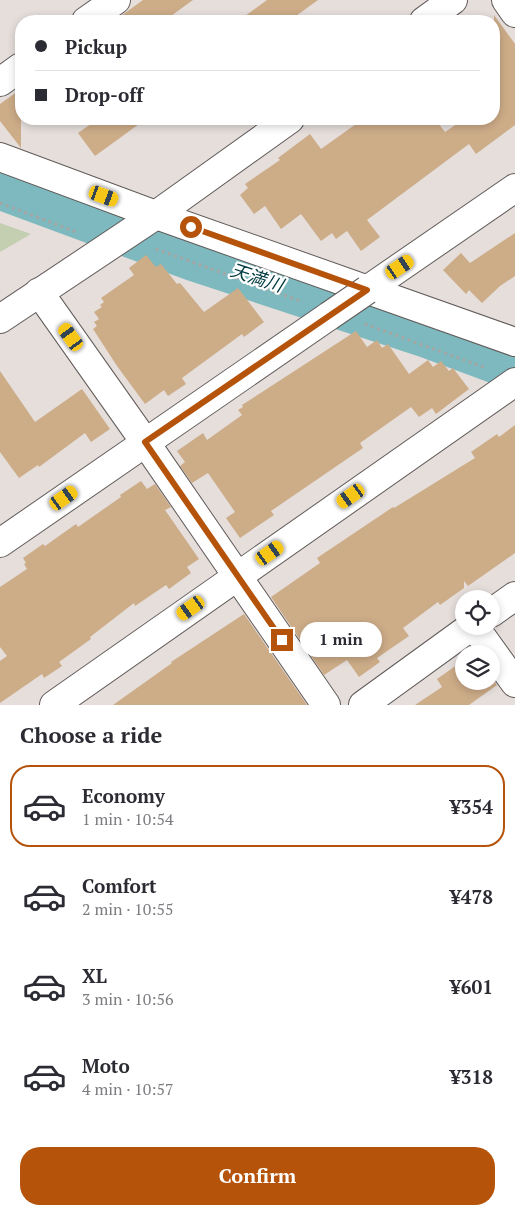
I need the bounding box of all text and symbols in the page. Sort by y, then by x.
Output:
text: Pickup [65,34,127,59]
text: Drop-off [65,82,143,107]
car [87,184,120,208]
route start [180,216,202,238]
car [383,252,416,282]
water label: 天満川 [228,257,288,297]
car [56,320,85,354]
car [334,481,367,511]
car [47,483,80,513]
car [253,538,286,568]
map controls [455,590,500,690]
button: locate [455,590,500,635]
car [174,593,207,623]
callout: 1 min [300,622,382,658]
text: 1 min [319,628,363,650]
route end [271,629,293,651]
button: layers [455,645,500,690]
text: Choose a ride [20,720,162,749]
text: Economy [82,783,165,808]
icon: car [22,784,67,829]
text: ¥354 [450,794,493,819]
text: 1 min · 10:54 [82,808,174,830]
text: Comfort [82,873,157,898]
icon: car [22,874,67,919]
text: ¥478 [450,884,493,909]
text: 2 min · 10:55 [82,898,174,920]
text: XL [82,963,107,988]
icon: car [22,964,67,1009]
text: ¥601 [450,974,493,999]
text: 3 min · 10:56 [82,988,174,1010]
text: Moto [82,1053,130,1078]
icon: car [22,1054,67,1099]
text: ¥318 [450,1064,493,1089]
text: 4 min · 10:57 [82,1078,174,1100]
button: Confirm [20,1147,495,1205]

